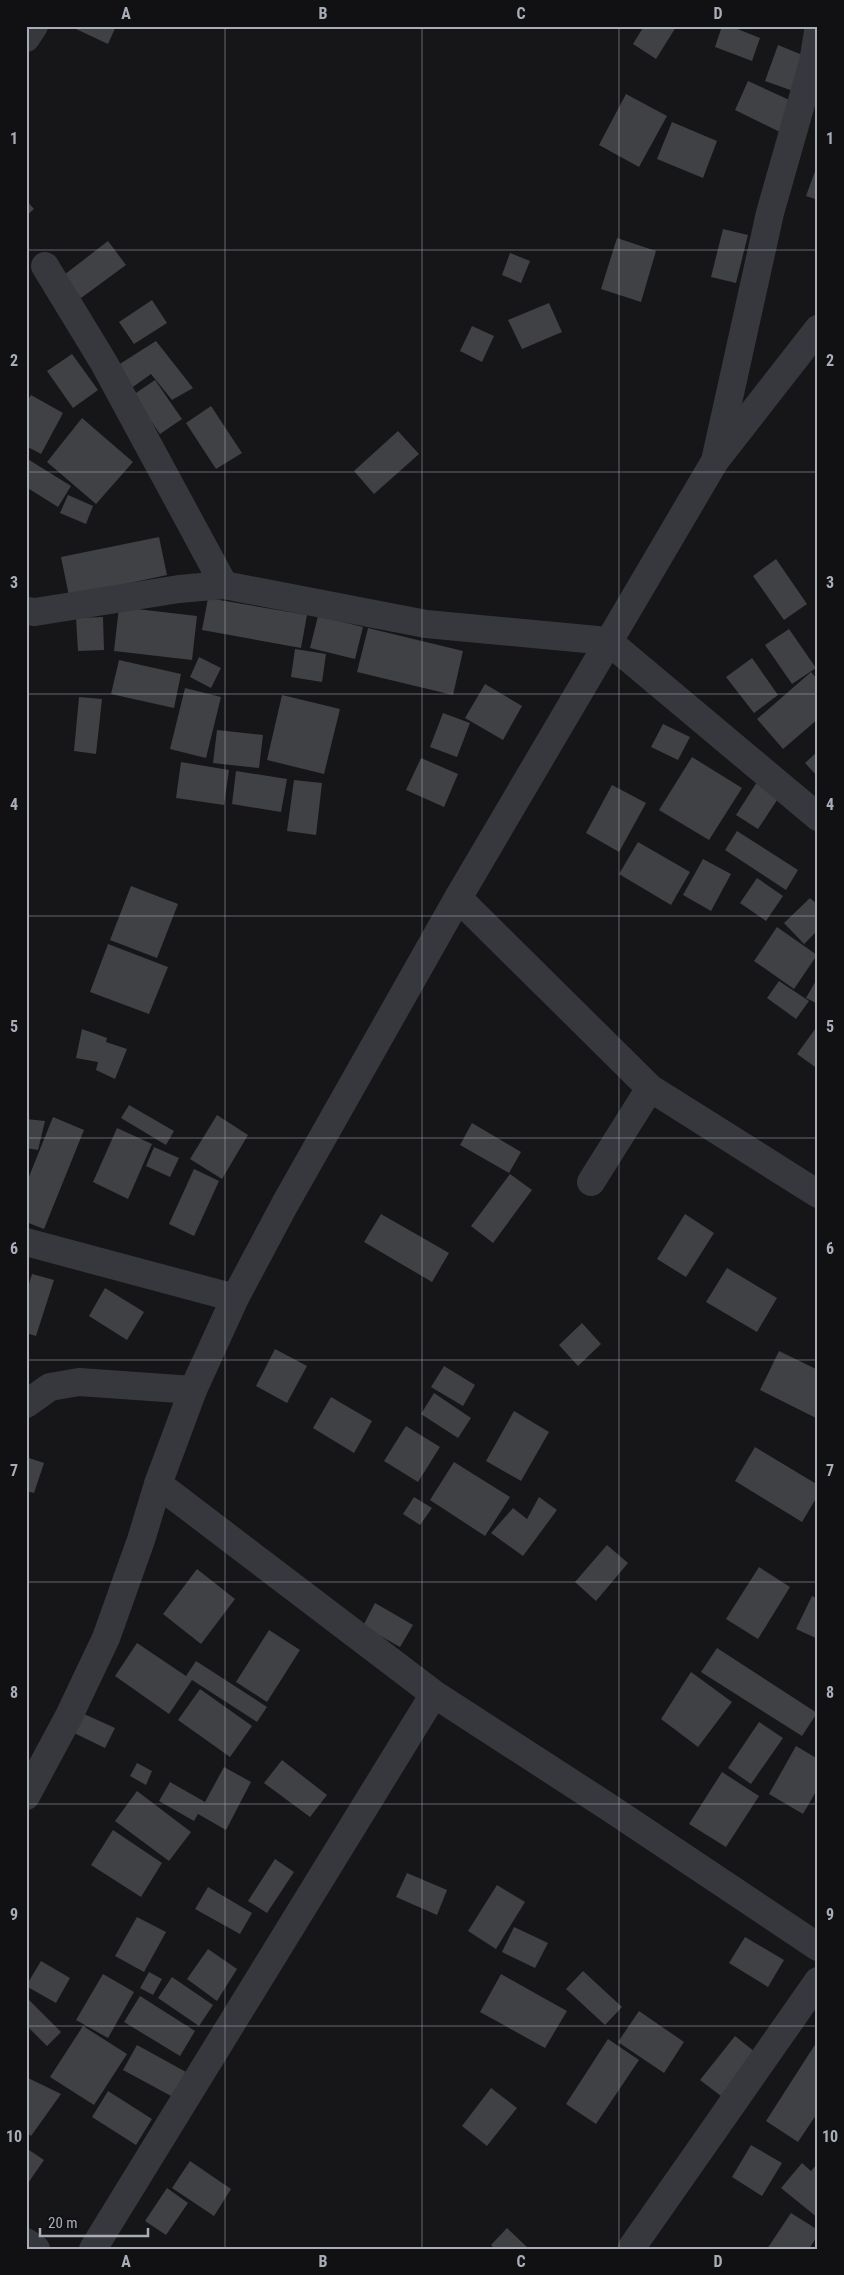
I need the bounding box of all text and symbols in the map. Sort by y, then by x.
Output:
text: A [121,4,131,23]
text: B [319,4,328,23]
text: C [516,4,526,23]
text: D [713,4,723,23]
text: 1 [10,129,18,148]
text: 1 [826,129,834,148]
text: 2 [10,351,18,370]
text: 2 [826,351,834,370]
text: 3 [10,573,18,592]
text: 3 [826,573,834,592]
text: 4 [10,795,18,814]
text: 4 [826,795,834,814]
text: 5 [10,1017,18,1036]
text: 5 [826,1017,834,1036]
text: 6 [10,1239,18,1258]
text: 6 [826,1239,834,1258]
text: 7 [10,1461,18,1480]
text: 7 [826,1461,834,1480]
text: 8 [10,1683,18,1702]
text: 8 [826,1683,834,1702]
text: 9 [10,1905,18,1924]
text: 9 [826,1905,834,1924]
text: 10 [6,2127,22,2146]
text: 10 [822,2127,838,2146]
scale bar [40,2205,148,2237]
text: 20 m [48,2214,78,2232]
text: A [121,2252,131,2271]
text: B [319,2252,328,2271]
text: C [516,2252,526,2271]
text: D [713,2252,723,2271]

